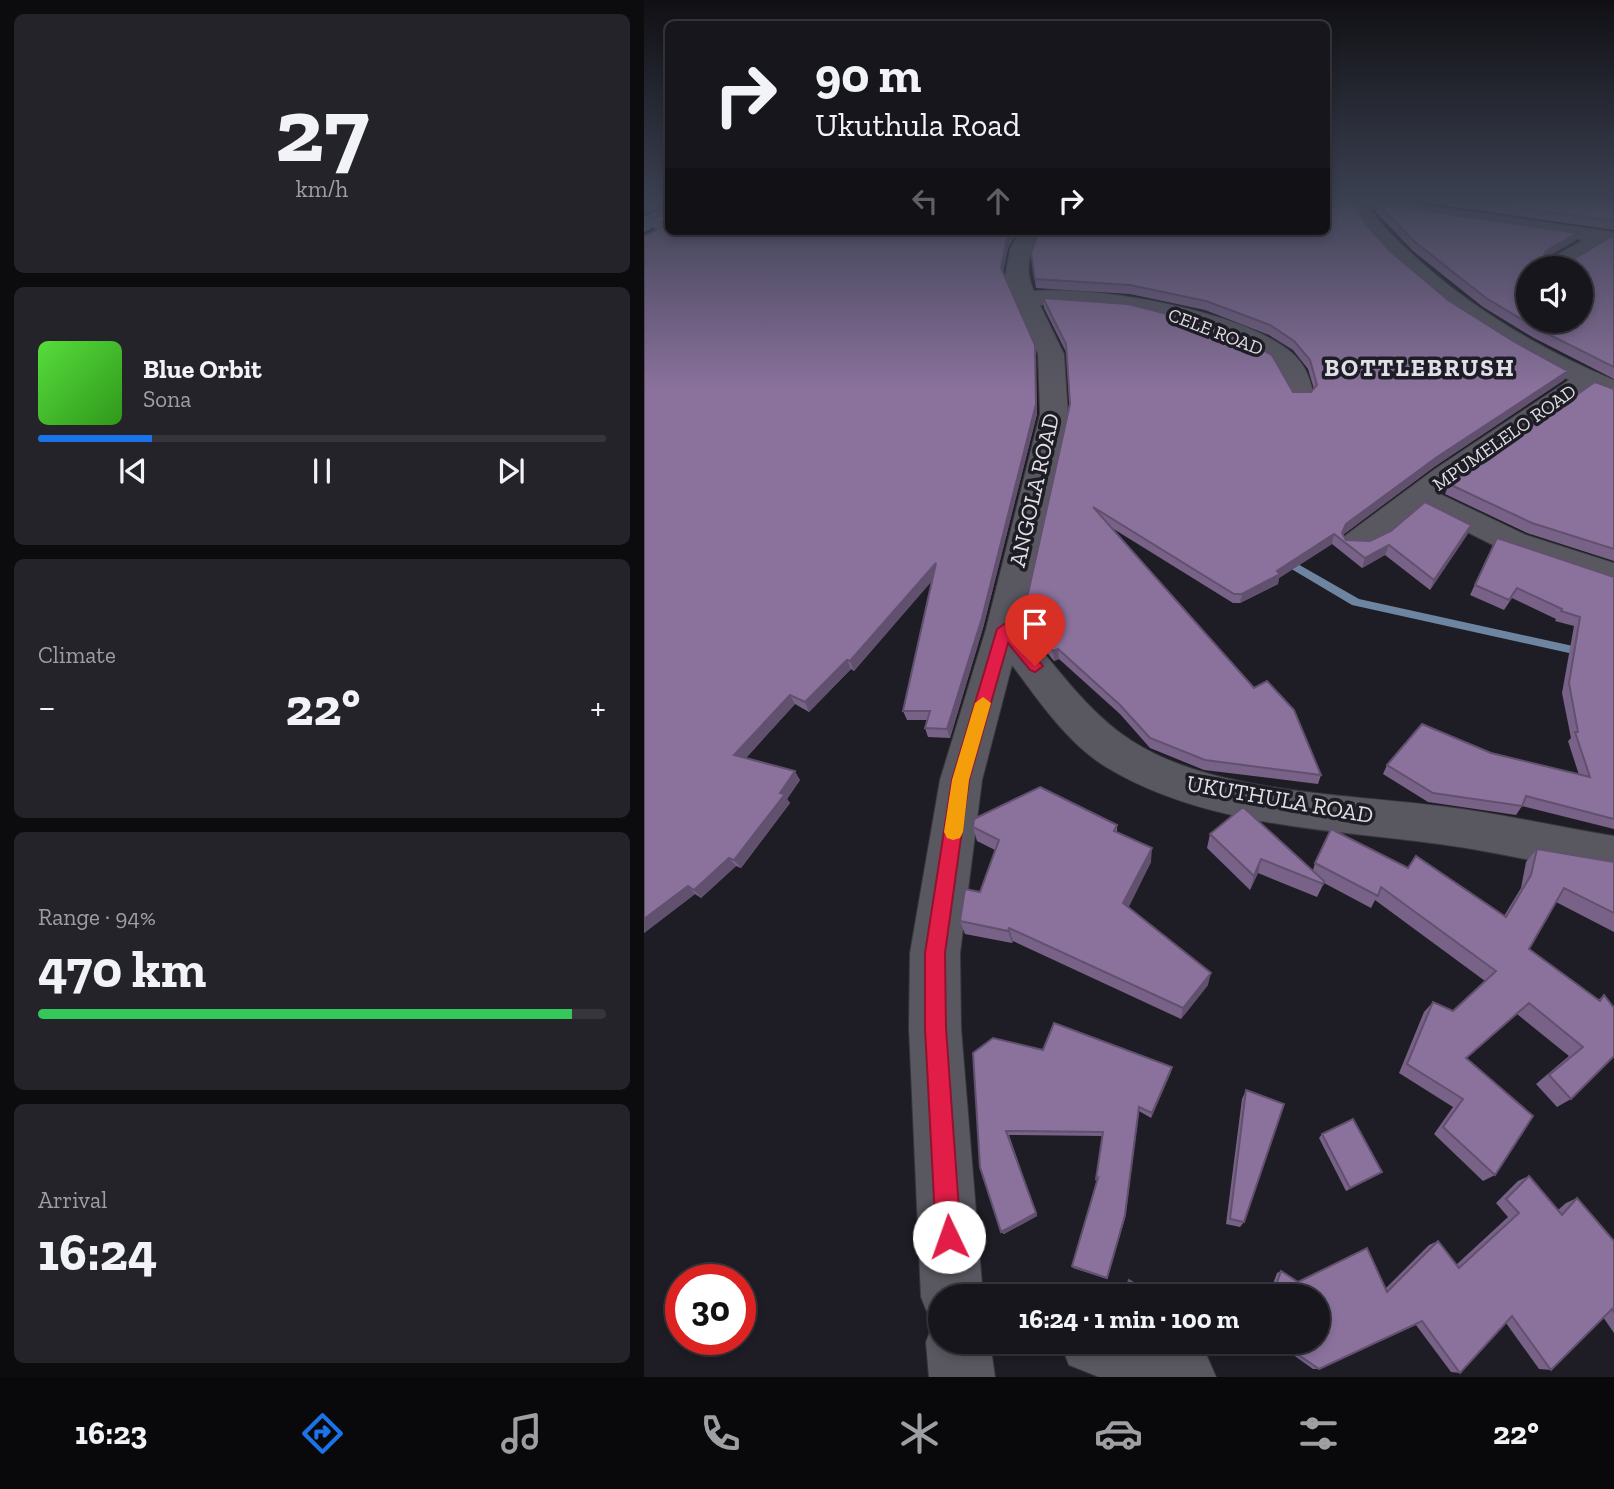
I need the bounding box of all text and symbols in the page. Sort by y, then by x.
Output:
text: 90 m [815,46,922,105]
icon: right [700,49,791,140]
text: 27 [275,75,369,184]
text: Ukuthula Road [815,106,1020,144]
text: km/h [296,175,348,203]
icon: left [906,182,944,220]
icon: ahead [979,182,1017,220]
icon: right [1052,182,1090,220]
map controls [1516,256,1593,333]
button: sound [1516,256,1593,333]
street label: CELE ROAD [1165,303,1267,360]
text: Blue Orbit [143,353,262,385]
district label: BOTTLEBRUSH [1324,353,1516,382]
street label: MPUMELELO ROAD [1428,379,1580,496]
text: Sona [143,385,191,413]
street label: ANGOLA ROAD [1003,410,1065,570]
icon: previous [114,452,152,490]
icon: pause [303,452,341,490]
icon: next [492,452,530,490]
pin [1005,594,1065,666]
icon: arrive [1016,605,1054,643]
text: Climate [38,641,116,669]
text: 22° [286,676,360,738]
text: − [38,684,56,730]
text: + [590,684,606,730]
street label: UKUTHULA ROAD [1184,769,1376,829]
text: Range · 94% [38,903,156,931]
text: 470 km [38,938,206,1000]
text: Arrival [38,1186,107,1214]
position arrow [912,1200,986,1274]
text: 16:24 [38,1221,157,1283]
speed limit sign: 30 [665,1264,756,1355]
text: 16:24 · 1 min · 100 m [1019,1303,1239,1335]
icon: directions [298,1409,347,1458]
icon: music [497,1409,546,1458]
icon: phone [696,1409,745,1458]
icon: climate [895,1409,944,1458]
icon: car [1094,1409,1143,1458]
icon: filters [1294,1409,1343,1458]
text: 16:23 [75,1414,147,1452]
text: 22° [1493,1414,1539,1452]

